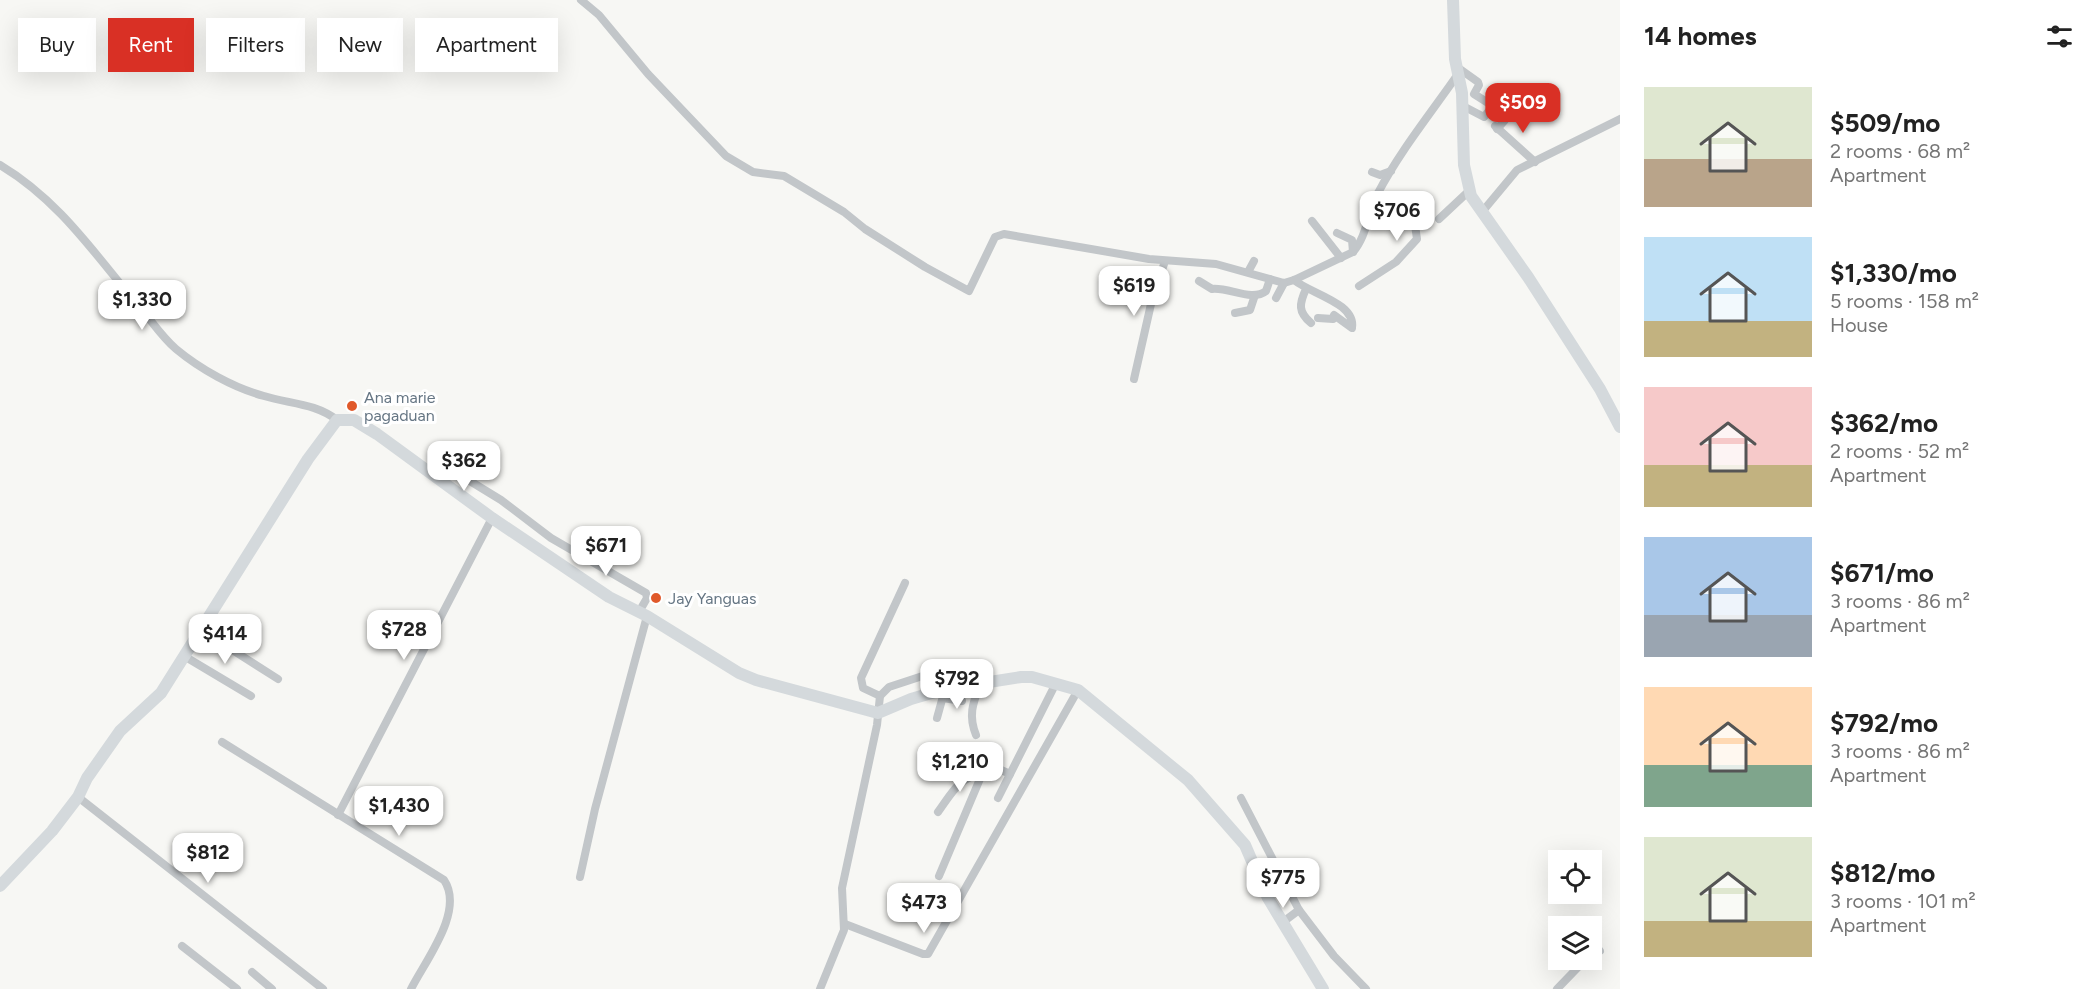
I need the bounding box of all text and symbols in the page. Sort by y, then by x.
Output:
chip: Buy [18,18,96,72]
chip: Rent [108,18,194,72]
chip: Filters [206,18,305,72]
chip: New [317,18,403,72]
chip: Apartment [415,18,558,72]
text: 14 homes [1644,20,1757,52]
icon: filters [2043,20,2076,53]
pin: $509 [1487,83,1559,134]
text: $509 [1499,90,1547,114]
text: $509/mo [1830,107,1940,139]
icon: home [1692,111,1764,183]
text: 2 rooms · 68 m² [1830,139,1970,163]
text: Apartment [1830,163,1927,187]
pin: $706 [1361,191,1433,242]
text: $706 [1374,198,1420,222]
text: $1,330/mo [1830,257,1957,289]
icon: home [1692,261,1764,333]
pin: $619 [1098,266,1170,317]
text: $619 [1113,273,1155,297]
pin: $1,330 [93,280,191,331]
text: $1,330 [112,287,172,311]
text: 5 rooms · 158 m² [1830,289,1979,313]
text: House [1830,313,1888,337]
place label: Ana marie pagaduan [364,388,436,425]
marker: Ana marie pagaduan [345,399,359,413]
text: $362/mo [1830,407,1938,439]
icon: home [1692,411,1764,483]
text: 2 rooms · 52 m² [1830,439,1969,463]
pin: $362 [428,441,500,492]
text: $362 [441,448,487,472]
text: Apartment [1830,463,1927,487]
pin: $671 [570,526,642,577]
text: $671 [585,533,627,557]
text: $671/mo [1830,557,1934,589]
icon: home [1692,561,1764,633]
place label: Jay Yanguas [668,589,756,608]
text: 3 rooms · 86 m² [1830,589,1970,613]
marker: Jay Yanguas [649,591,663,605]
pin: $728 [368,610,440,661]
text: Apartment [1830,613,1927,637]
pin: $414 [189,614,261,665]
text: $728 [381,617,427,641]
text: $414 [203,621,247,645]
pin: $792 [921,659,993,710]
text: $792 [934,666,980,690]
text: $792/mo [1830,707,1938,739]
icon: home [1692,711,1764,783]
text: 3 rooms · 86 m² [1830,739,1970,763]
pin: $1,210 [911,742,1009,793]
text: $1,210 [931,749,989,773]
text: Apartment [1830,763,1927,787]
pin: $1,430 [350,786,448,837]
text: $1,430 [368,793,430,817]
pin: $812 [172,833,244,884]
text: $812 [186,840,230,864]
map controls [1548,850,1602,970]
button: locate [1548,850,1602,904]
text: $812/mo [1830,857,1935,889]
pin: $775 [1247,858,1319,909]
icon: home [1692,861,1764,933]
text: $775 [1261,865,1305,889]
pin: $473 [888,883,960,934]
text: 3 rooms · 101 m² [1830,889,1976,913]
text: $473 [901,890,947,914]
text: Apartment [1830,913,1927,937]
button: layers [1548,916,1602,970]

